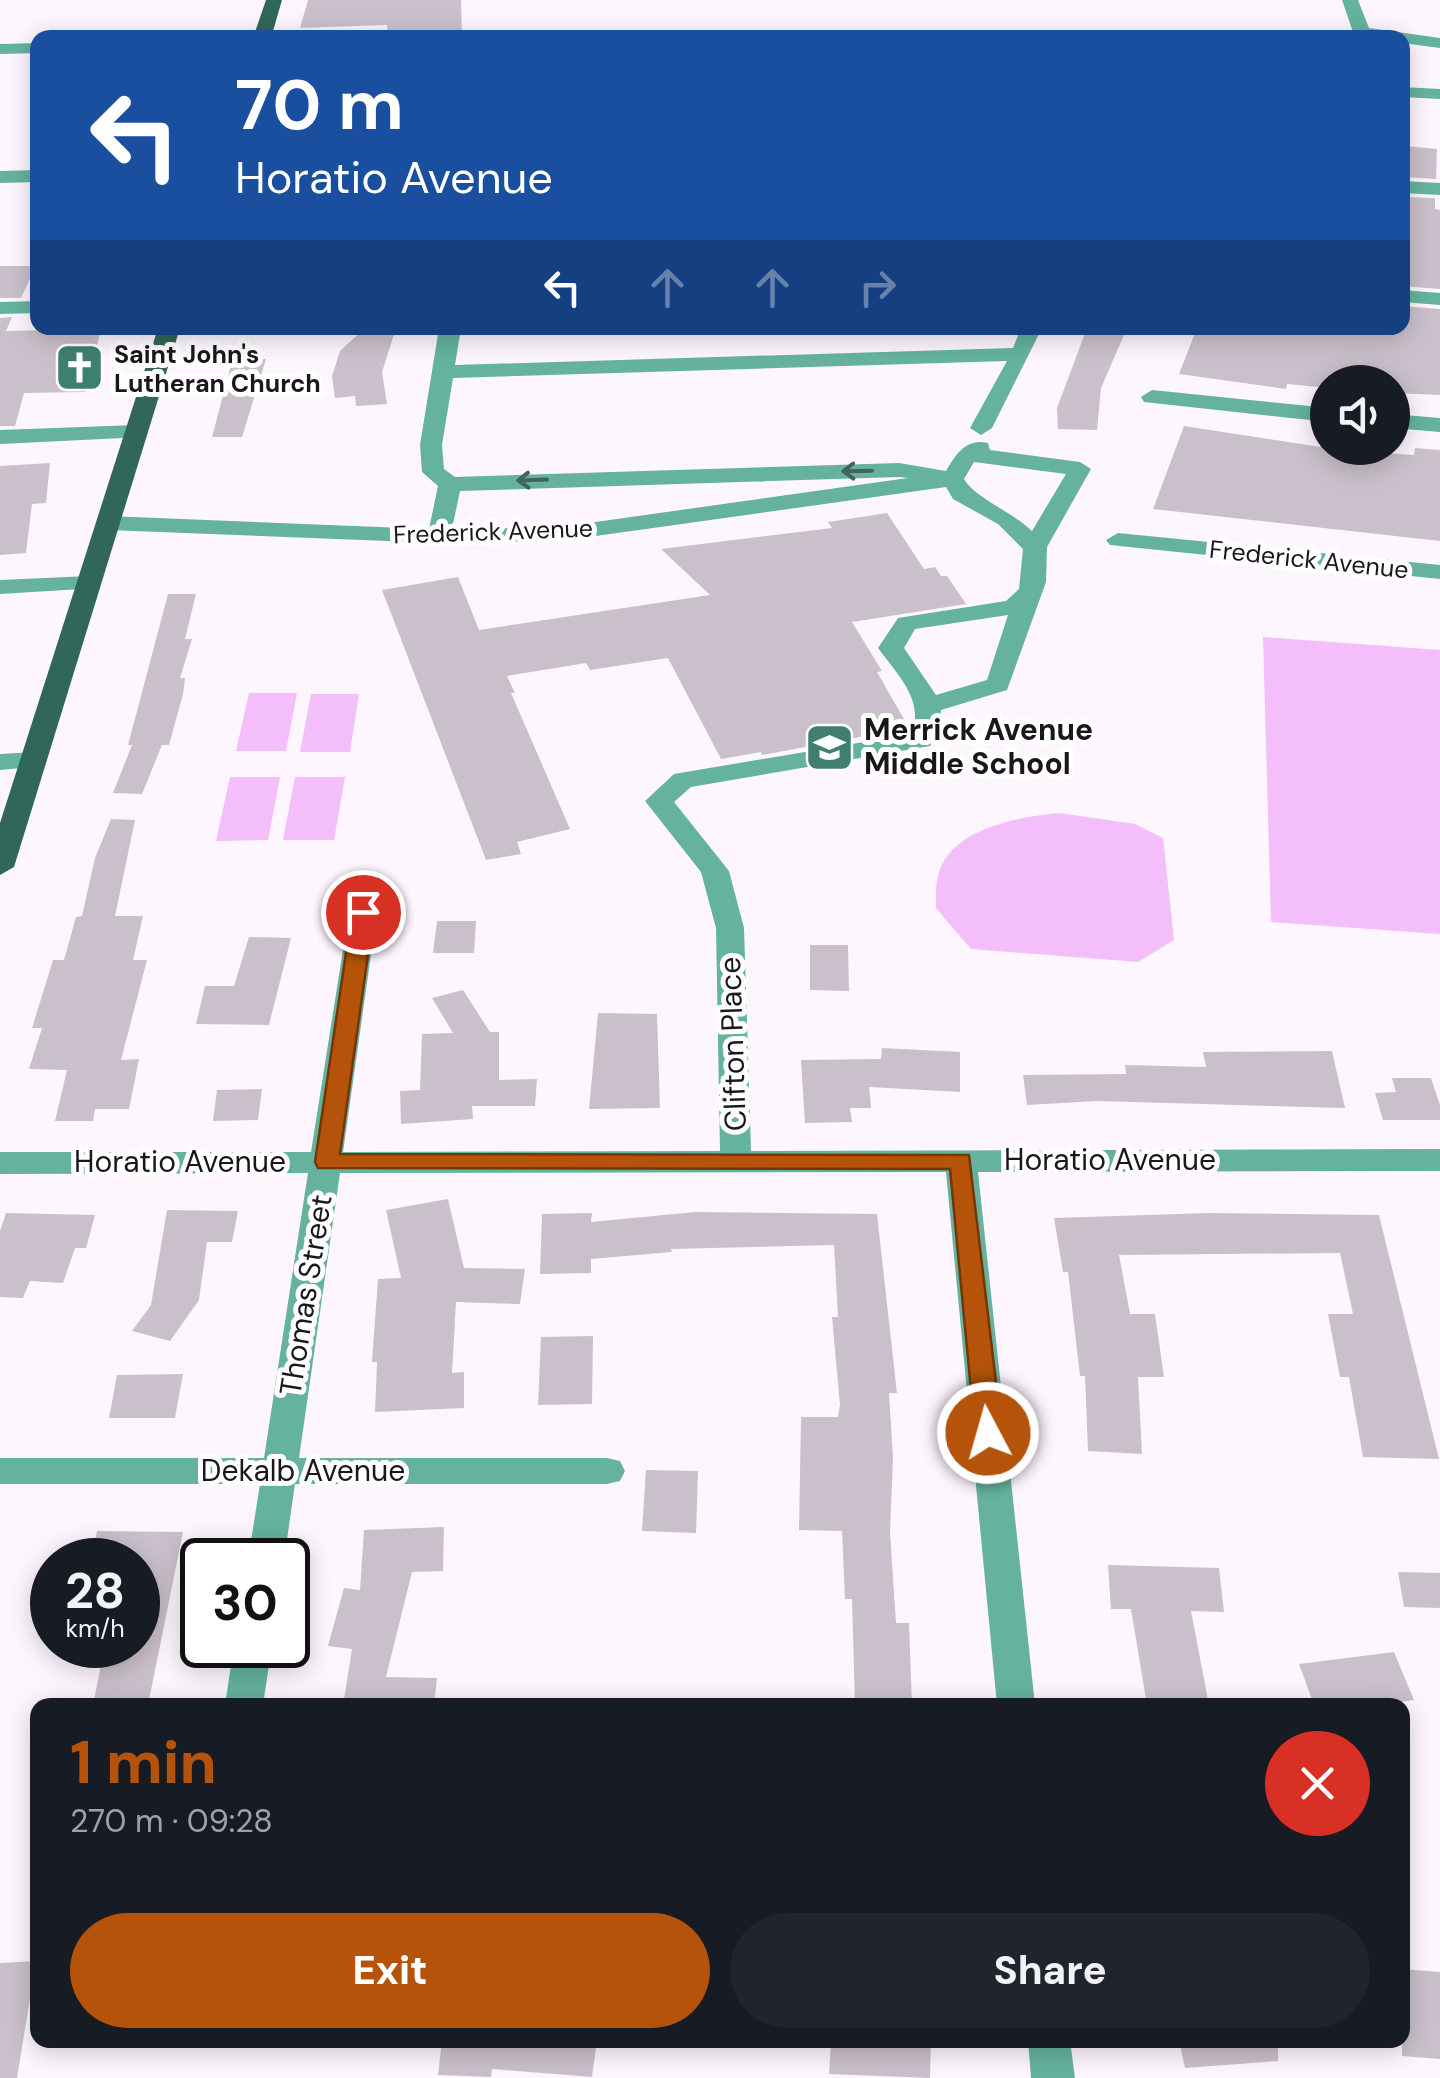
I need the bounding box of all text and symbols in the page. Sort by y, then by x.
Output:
text: 70 m [235,60,404,151]
icon: left [70,70,200,200]
text: Horatio Avenue [235,148,553,207]
icon: left [535,260,590,315]
icon: ahead [640,260,695,315]
icon: ahead [745,260,800,315]
icon: right [850,260,905,315]
place label: Saint John's Lutheran Church [114,338,321,400]
church icon: Saint John's Lutheran Church [53,342,105,394]
map controls [1310,365,1410,465]
button: sound [1310,365,1410,465]
one-way arrow [841,461,873,480]
one-way arrow [516,471,548,490]
street label: Frederick Avenue [393,512,594,551]
street label: Frederick Avenue [1208,533,1410,586]
place label: Merrick Avenue Middle School [864,710,1093,783]
school or university icon: Merrick Avenue Middle School [803,721,855,773]
pin [321,870,406,955]
icon: arrive [336,885,391,940]
street label: Clifton Place [710,956,755,1132]
street label: Horatio Avenue [1004,1140,1216,1179]
street label: Horatio Avenue [74,1142,286,1181]
street label: Thomas Street [270,1192,341,1398]
position arrow [936,1381,1040,1485]
street label: Dekalb Avenue [201,1451,405,1490]
speed limit sign: 30 [180,1538,310,1668]
text: 28 [65,1558,125,1624]
text: km/h [65,1612,125,1645]
text: 1 min [70,1723,217,1802]
button: close [1265,1731,1370,1836]
text: 270 m · 09:28 [70,1800,273,1842]
button: Exit [70,1913,710,2028]
button: Share [730,1913,1370,2028]

